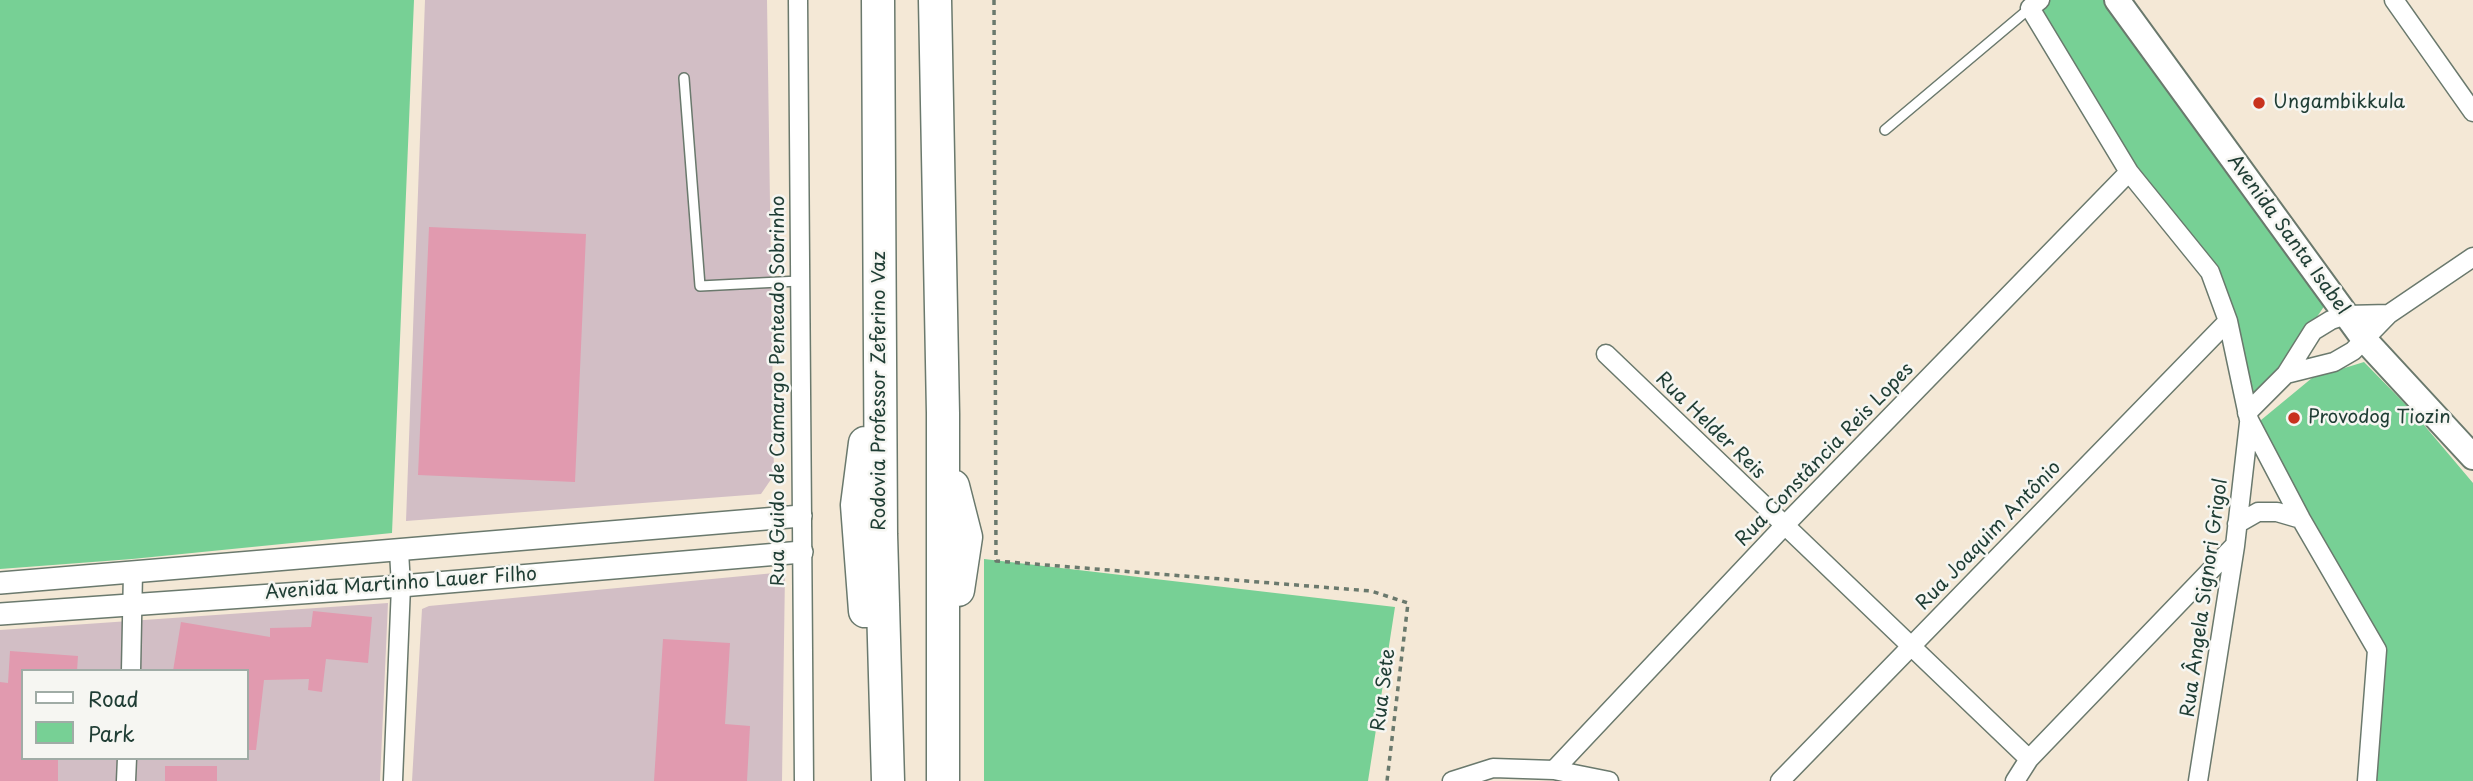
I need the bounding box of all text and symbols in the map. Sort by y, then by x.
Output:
place label: Ungambikkula [2273,92,2405,114]
marker: Ungambikkula [2251,95,2267,111]
street label: Avenida Santa Isabel [2222,150,2354,320]
street label: Rua Guido de Camargo Penteado Sobrinho [768,196,790,586]
street label: Rodovia Professor Zeferino Vaz [869,251,891,531]
street label: Rua Constância Reis Lopes [1731,358,1919,552]
street label: Rua Helder Reis [1650,368,1770,484]
place label: Provodog Tiozin [2308,407,2451,429]
marker: Provodog Tiozin [2286,410,2302,426]
street label: Rua Joaquim Antônio [1912,457,2066,615]
street label: Rua Ângela Signori Grigol [2177,477,2233,719]
street label: Avenida Martinho Lauer Filho [264,563,538,605]
street label: Rua Sete [1368,647,1400,733]
legend [21,669,248,760]
text: Road [88,682,139,714]
text: Park [88,717,135,749]

